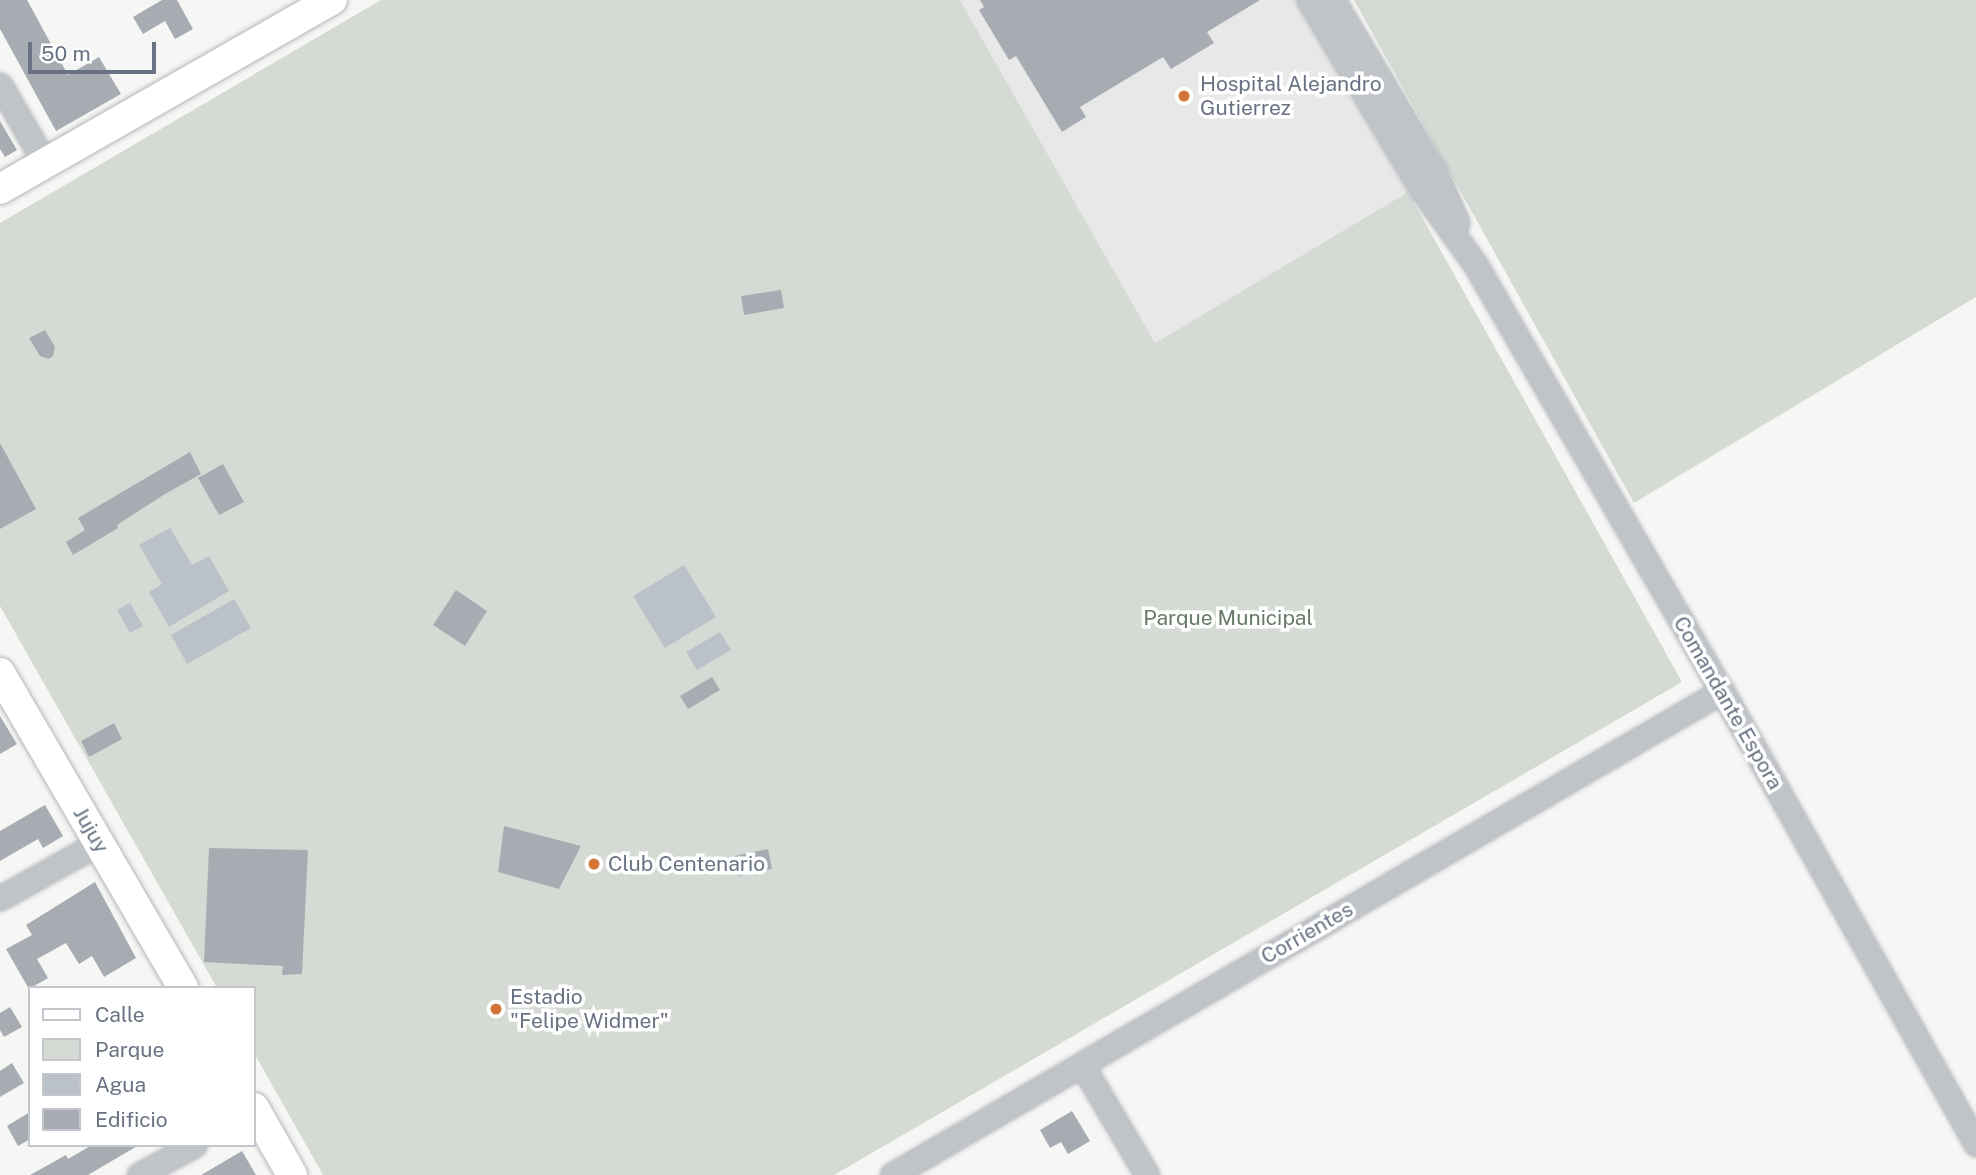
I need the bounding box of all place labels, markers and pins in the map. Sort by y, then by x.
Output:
place label: Hospital Alejandro Gutierrez [1200,71,1382,121]
marker: Hospital Alejandro Gutierrez [1174,86,1194,106]
place label: Club Centenario [608,851,765,877]
marker: Club Centenario [586,856,602,872]
place label: Estadio "Felipe Widmer" [510,984,669,1034]
marker: Estadio "Felipe Widmer" [488,1001,504,1017]

